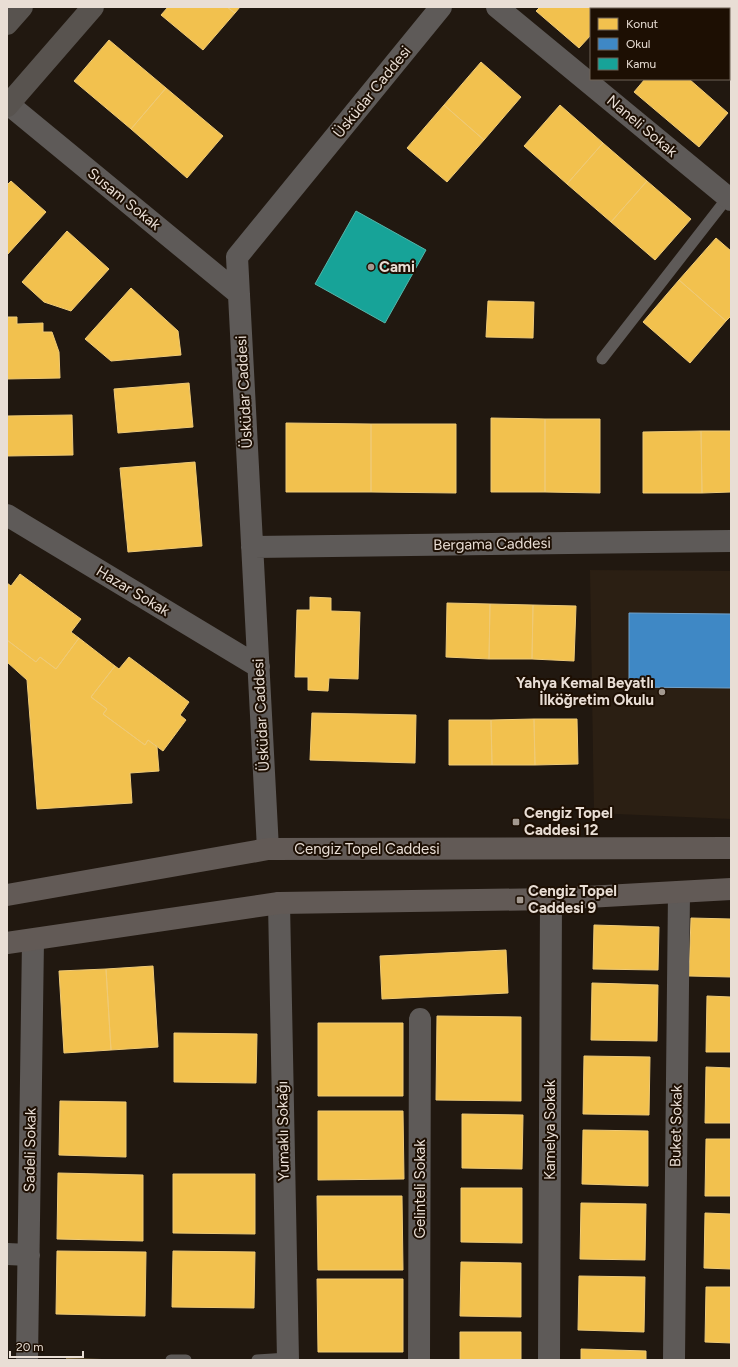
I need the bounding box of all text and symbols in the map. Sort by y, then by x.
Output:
legend [590,8,730,80]
text: Konut [626,17,659,31]
text: Okul [626,37,650,51]
street label: Üsküdar Caddesi [329,42,415,142]
text: Kamu [626,57,656,71]
street label: Naneli Sokak [603,91,681,161]
street label: Susam Sokak [84,164,165,234]
place label: Cami [379,258,415,276]
marker: Cami [366,262,376,272]
street label: Üsküdar Caddesi [232,335,256,449]
street label: Bergama Caddesi [433,534,551,554]
street label: Hazar Sokak [93,562,174,620]
street label: Üsküdar Caddesi [249,658,273,772]
place label: Yahya Kemal Beyatlı İlköğretim Okulu [516,674,654,709]
marker: Yahya Kemal Beyatlı İlköğretim Okulu [657,687,667,697]
place label: Cengiz Topel Caddesi 12 [524,804,613,839]
marker: Cengiz Topel Caddesi 12 [511,817,521,827]
street label: Cengiz Topel Caddesi [294,840,440,858]
place label: Cengiz Topel Caddesi 9 [528,882,617,917]
marker: Cengiz Topel Caddesi 9 [515,895,525,905]
street label: Kamelya Sokak [541,1079,559,1180]
street label: Yumaklı Sokağı [273,1081,293,1181]
street label: Buket Sokak [666,1084,686,1167]
street label: Sadeli Sokak [20,1107,40,1192]
street label: Gelinteli Sokak [411,1139,429,1239]
scale bar [10,1333,83,1359]
text: 20 m [16,1340,44,1354]

